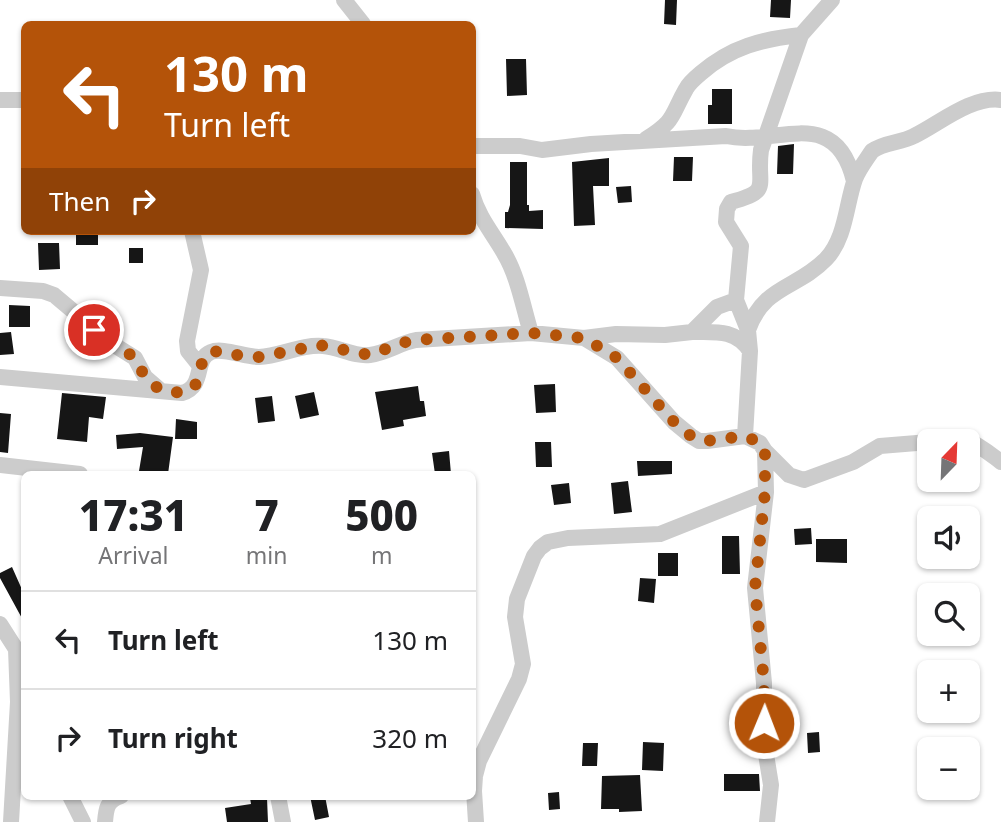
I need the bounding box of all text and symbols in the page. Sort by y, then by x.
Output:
text: 130 m [164,40,309,106]
icon: left [49,49,140,140]
text: Turn left [164,103,290,146]
icon: right [124,182,162,220]
text: Then [49,183,110,219]
pin [64,300,124,360]
icon: arrive [75,311,113,349]
north arrow [917,429,980,492]
map controls [917,429,980,800]
text: 17:31 [79,486,188,543]
text: 7 [254,486,279,543]
text: 500 [345,486,418,543]
button: sound [917,506,980,569]
text: Arrival [98,539,168,571]
text: min [246,539,287,571]
text: m [371,539,392,571]
button: search [917,583,980,646]
icon: left [49,621,87,659]
text: Turn left [108,622,219,658]
text: 130 m [372,622,448,658]
button: + [917,660,980,723]
position arrow [727,686,801,760]
icon: right [49,719,87,757]
text: Turn right [108,720,238,756]
text: 320 m [372,720,448,756]
button: − [917,737,980,800]

